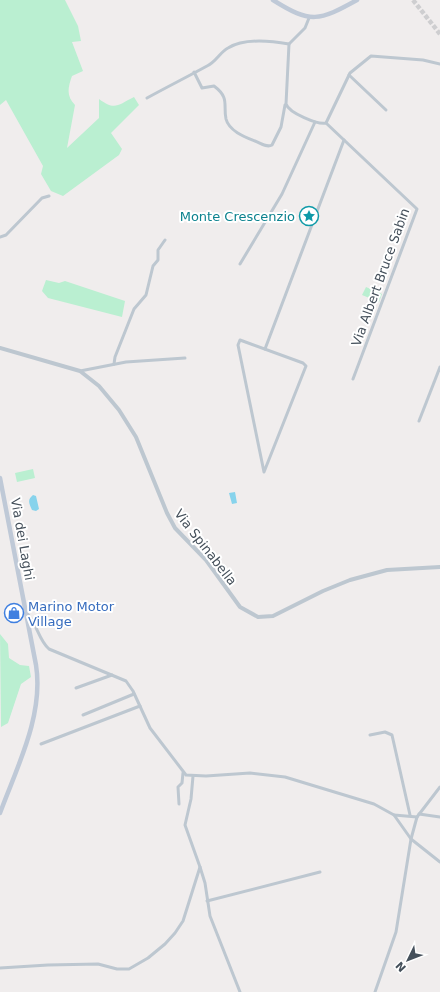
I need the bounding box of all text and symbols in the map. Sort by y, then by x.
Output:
place icon: Monte Crescenzio [298,205,320,227]
street label: Via Albert Bruce Sabin [348,206,412,348]
place label: Monte Crescenzio [180,209,295,224]
street label: Via dei Laghi [8,497,37,582]
street label: Via Spinabella [171,506,240,588]
place label: Marino Motor Village [28,599,115,629]
shop icon: Marino Motor Village [3,602,25,624]
north arrow [388,940,428,980]
text: N [393,959,409,974]

